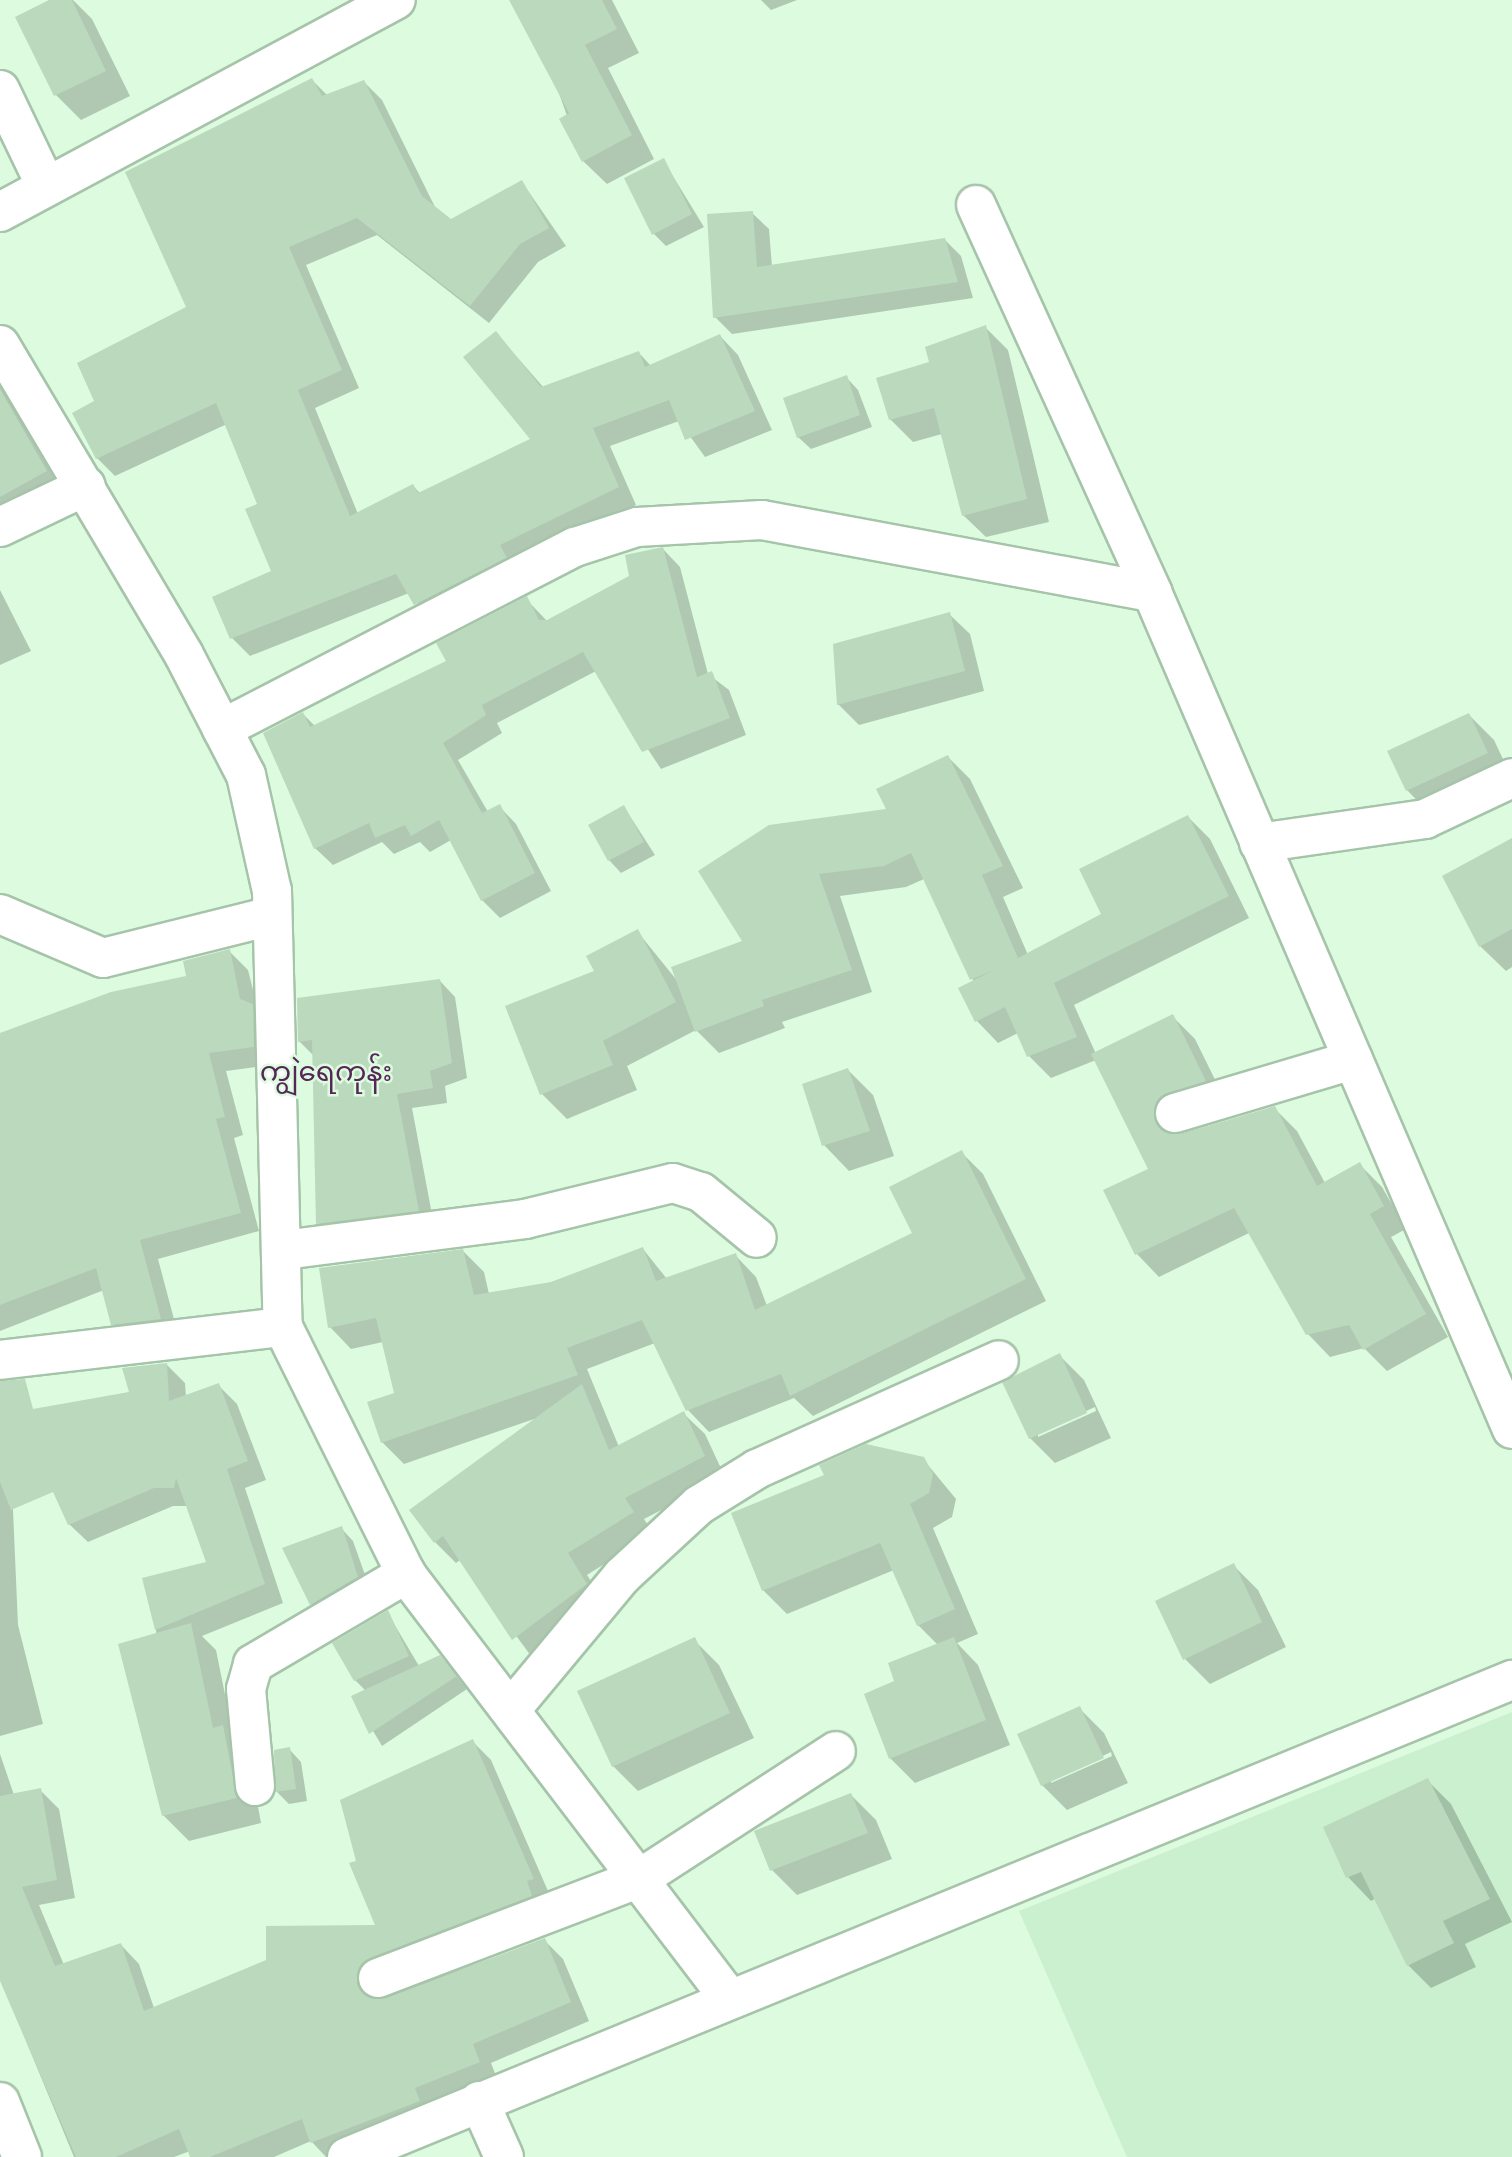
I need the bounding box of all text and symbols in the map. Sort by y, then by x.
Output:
district label: ကျွဲရေကုန်း [260,1054,392,1088]

